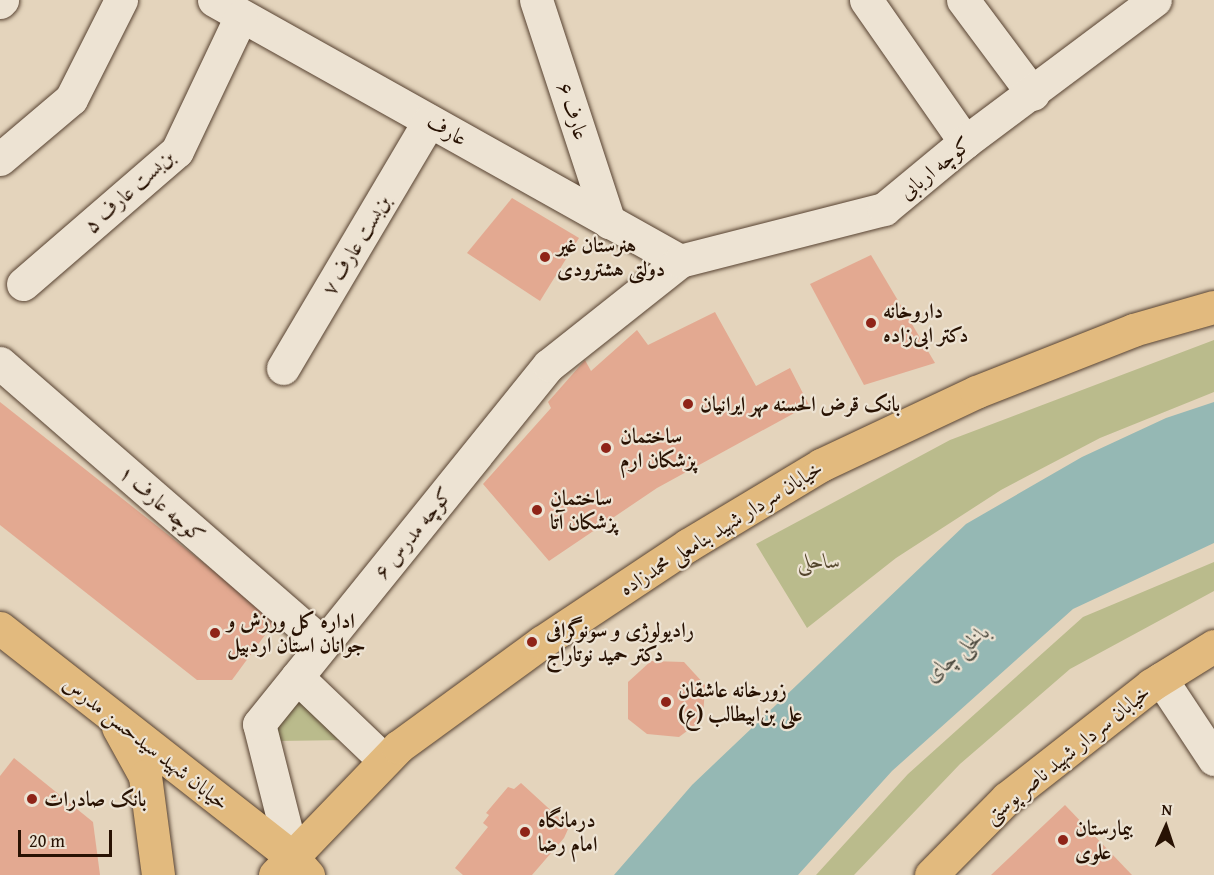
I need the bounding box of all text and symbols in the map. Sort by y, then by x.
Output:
street label: عارف ۶ [552,79,594,143]
street label: عارف [423,109,471,151]
street label: کوچه اربابی [894,131,976,205]
street label: بن‌بست عارف ۵ [79,144,179,238]
street label: بن‌بست عارف ۷ [316,190,396,300]
place label: هنرستان غیر دولتی هشترودی [557,232,665,282]
marker: هنرستان غیر دولتی هشترودی [538,250,552,264]
place label: داروخانه دکتر ابی‌زاده [883,298,968,348]
marker: داروخانه دکتر ابی‌زاده [864,316,878,330]
place label: بانک قرض الحسنه مهر ایرانیان [700,391,900,417]
marker: بانک قرض الحسنه مهر ایرانیان [681,397,695,411]
place label: ساختمان پزشکان ارم [620,423,696,473]
marker: ساختمان پزشکان ارم [597,439,615,457]
street label: خیابان سردار شهید بنامعلی محمدزاده [615,455,827,601]
street label: کوچه عارف ۱ [114,460,210,548]
street label: کوچه مدرس ۶ [368,482,458,584]
place label: ساختمان پزشکان آتا [550,485,617,535]
marker: ساختمان پزشکان آتا [528,501,546,519]
park label: ساحلی [797,548,841,574]
place label: اداره کل ورزش و جوانان استان اردبیل [227,608,366,658]
place label: رادیولوژی و سونوگرافی دکتر حمید نوتاراج [546,617,694,667]
water label: بالخلی چای [919,618,995,688]
marker: اداره کل ورزش و جوانان استان اردبیل [208,626,222,640]
marker: رادیولوژی و سونوگرافی دکتر حمید نوتاراج [523,633,541,651]
street label: خیابان شهید سیدحسن مدرس [58,671,234,815]
place label: زورخانه عاشقان علی بن‌ابیطالب (ع) [678,677,803,727]
street label: خیابان سردار شهید ناصر پوستی [979,679,1155,829]
marker: زورخانه عاشقان علی بن‌ابیطالب (ع) [659,695,673,709]
place label: بانک صادرات [44,786,146,812]
marker: بانک صادرات [25,792,39,806]
north arrow [1136,797,1196,857]
text: N [1161,797,1173,821]
place label: درمانگاه امام رضا [538,807,597,857]
place label: بیمارستان علوی [1075,815,1133,865]
scale bar [21,818,116,856]
marker: درمانگاه امام رضا [516,823,534,841]
text: 20 m [29,827,65,854]
marker: بیمارستان علوی [1056,833,1070,847]

